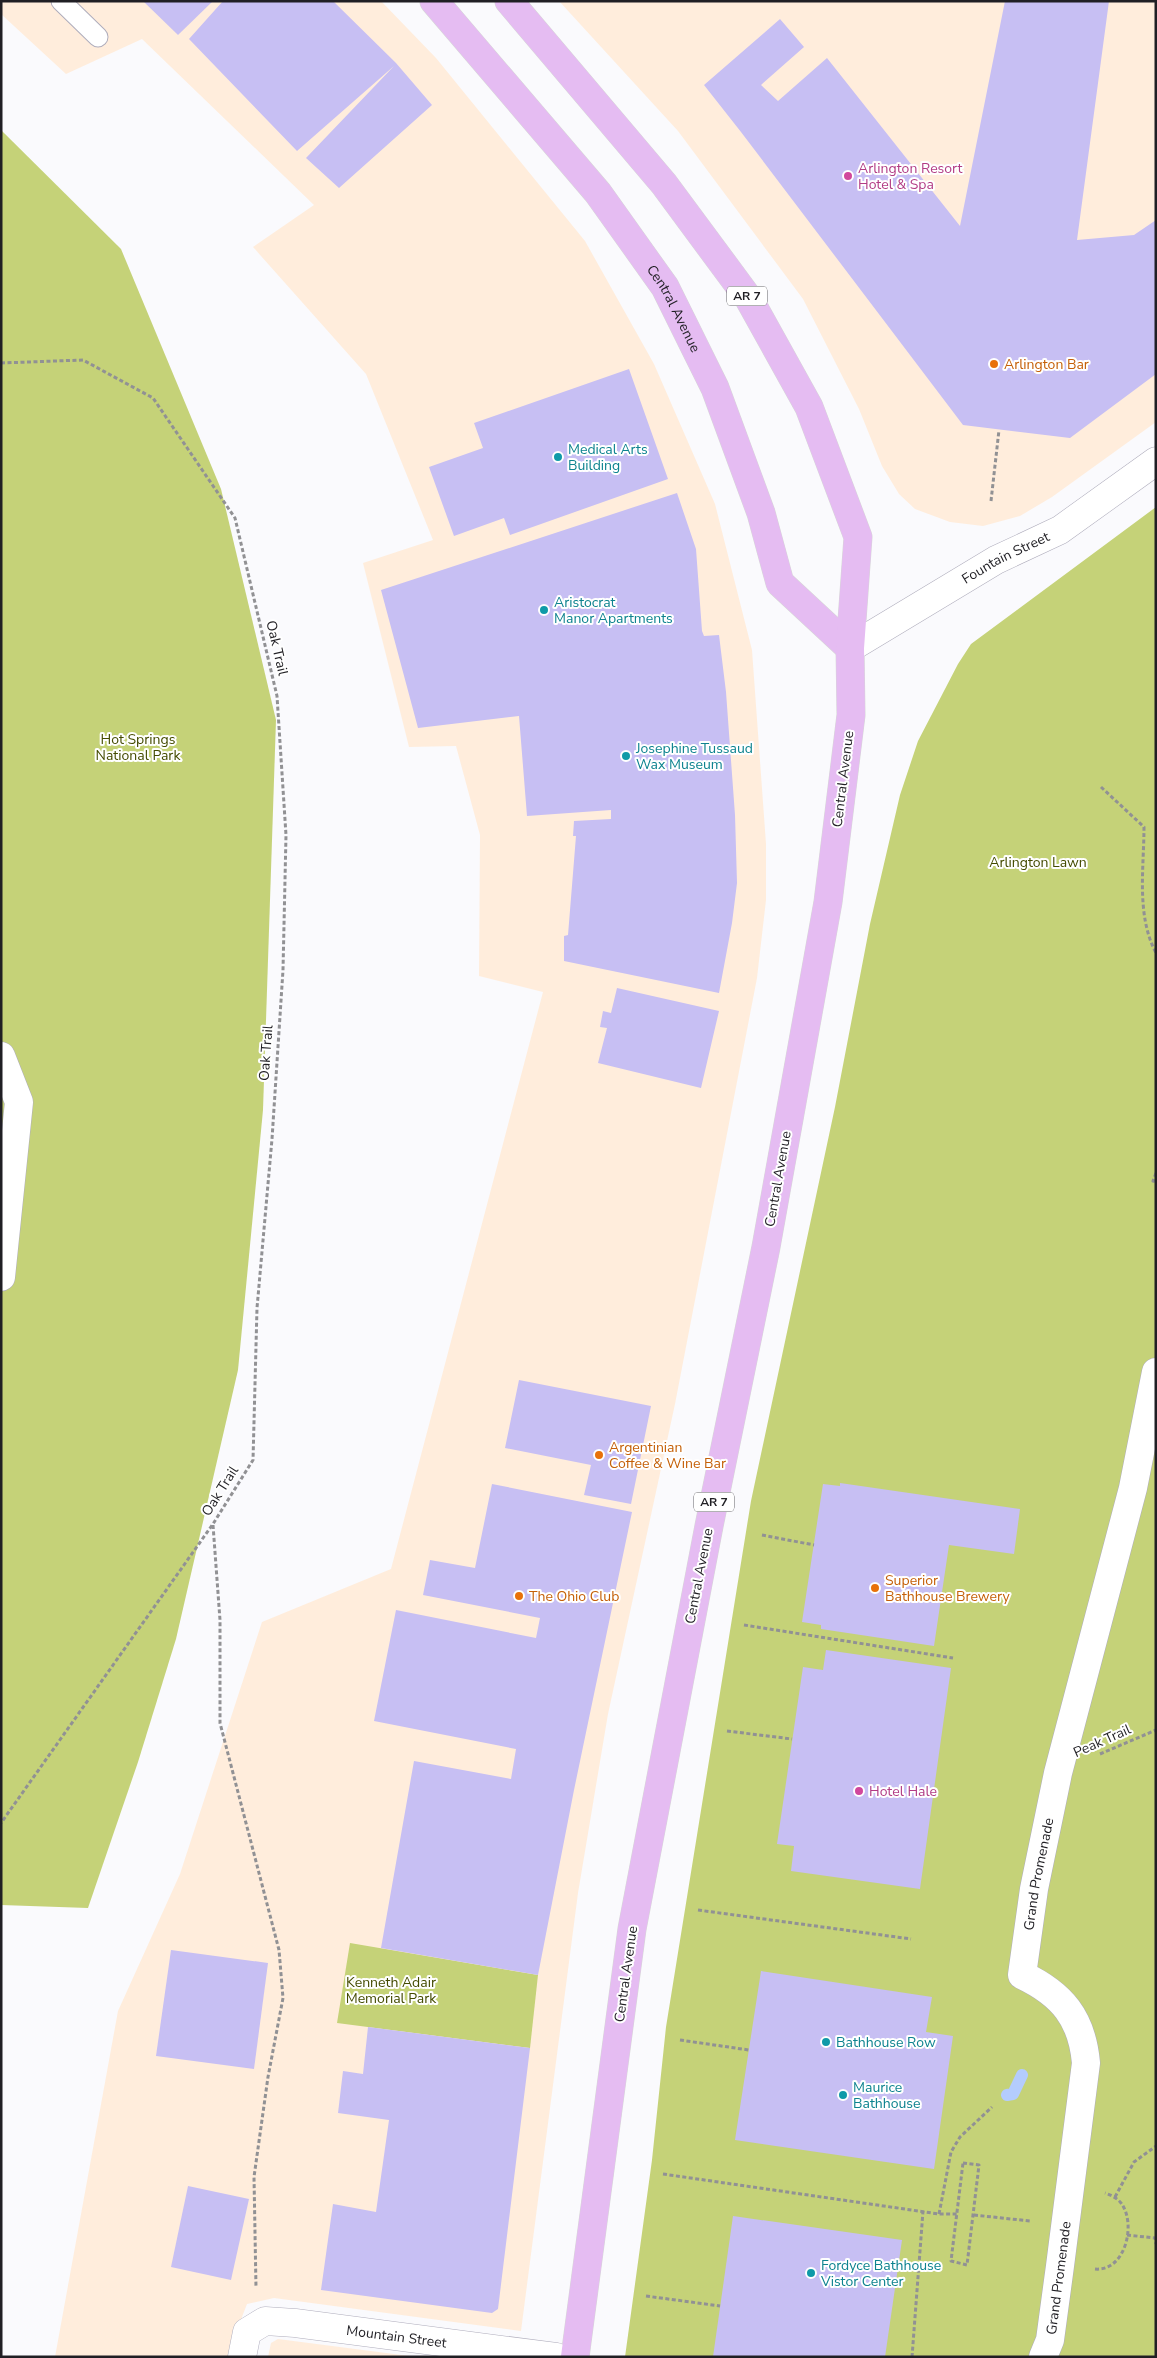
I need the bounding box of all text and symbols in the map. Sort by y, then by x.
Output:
place label: Arlington Resort Hotel & Spa [858,159,962,194]
marker: Arlington Resort Hotel & Spa [842,170,854,182]
street label: Central Avenue [642,261,705,355]
road number: AR 7 [727,286,767,306]
place label: Arlington Bar [1004,355,1089,374]
marker: Arlington Bar [988,358,1000,370]
place label: Medical Arts Building [568,440,648,475]
marker: Medical Arts Building [552,451,564,463]
street label: Fountain Street [958,527,1052,588]
place label: Aristocrat Manor Apartments [554,593,673,628]
marker: Aristocrat Manor Apartments [538,604,550,616]
street label: Oak Trail [261,619,293,678]
park label: Hot Springs National Park [96,730,181,765]
street label: Central Avenue [828,730,858,828]
place label: Josephine Tussaud Wax Museum [635,739,753,774]
marker: Josephine Tussaud Wax Museum [620,750,632,762]
park label: Arlington Lawn [989,853,1087,872]
street label: Oak Trail [255,1024,277,1082]
street label: Central Avenue [760,1130,796,1228]
place label: Argentinian Coffee & Wine Bar [609,1438,726,1473]
marker: Argentinian Coffee & Wine Bar [593,1449,605,1461]
street label: Oak Trail [197,1462,243,1520]
road number: AR 7 [694,1492,734,1511]
street label: Central Avenue [680,1527,718,1625]
place label: Superior Bathhouse Brewery [885,1571,1010,1606]
marker: Superior Bathhouse Brewery [869,1582,881,1594]
place label: The Ohio Club [529,1587,619,1606]
marker: The Ohio Club [513,1590,525,1602]
street label: Peak Trail [1070,1720,1135,1762]
place label: Hotel Hale [869,1782,937,1801]
marker: Hotel Hale [853,1785,865,1797]
street label: Grand Promenade [1019,1816,1058,1932]
street label: Central Avenue [610,1925,642,2023]
park label: Kenneth Adair Memorial Park [346,1973,437,2008]
place label: Bathhouse Row [836,2033,936,2052]
marker: Bathhouse Row [820,2036,832,2048]
place label: Maurice Bathhouse [853,2078,921,2113]
marker: Maurice Bathhouse [837,2089,849,2101]
street label: Grand Promenade [1041,2220,1075,2336]
place label: Fordyce Bathhouse Vistor Center [820,2256,941,2291]
marker: Fordyce Bathhouse Vistor Center [805,2267,817,2279]
street label: Mountain Street [345,2320,448,2352]

